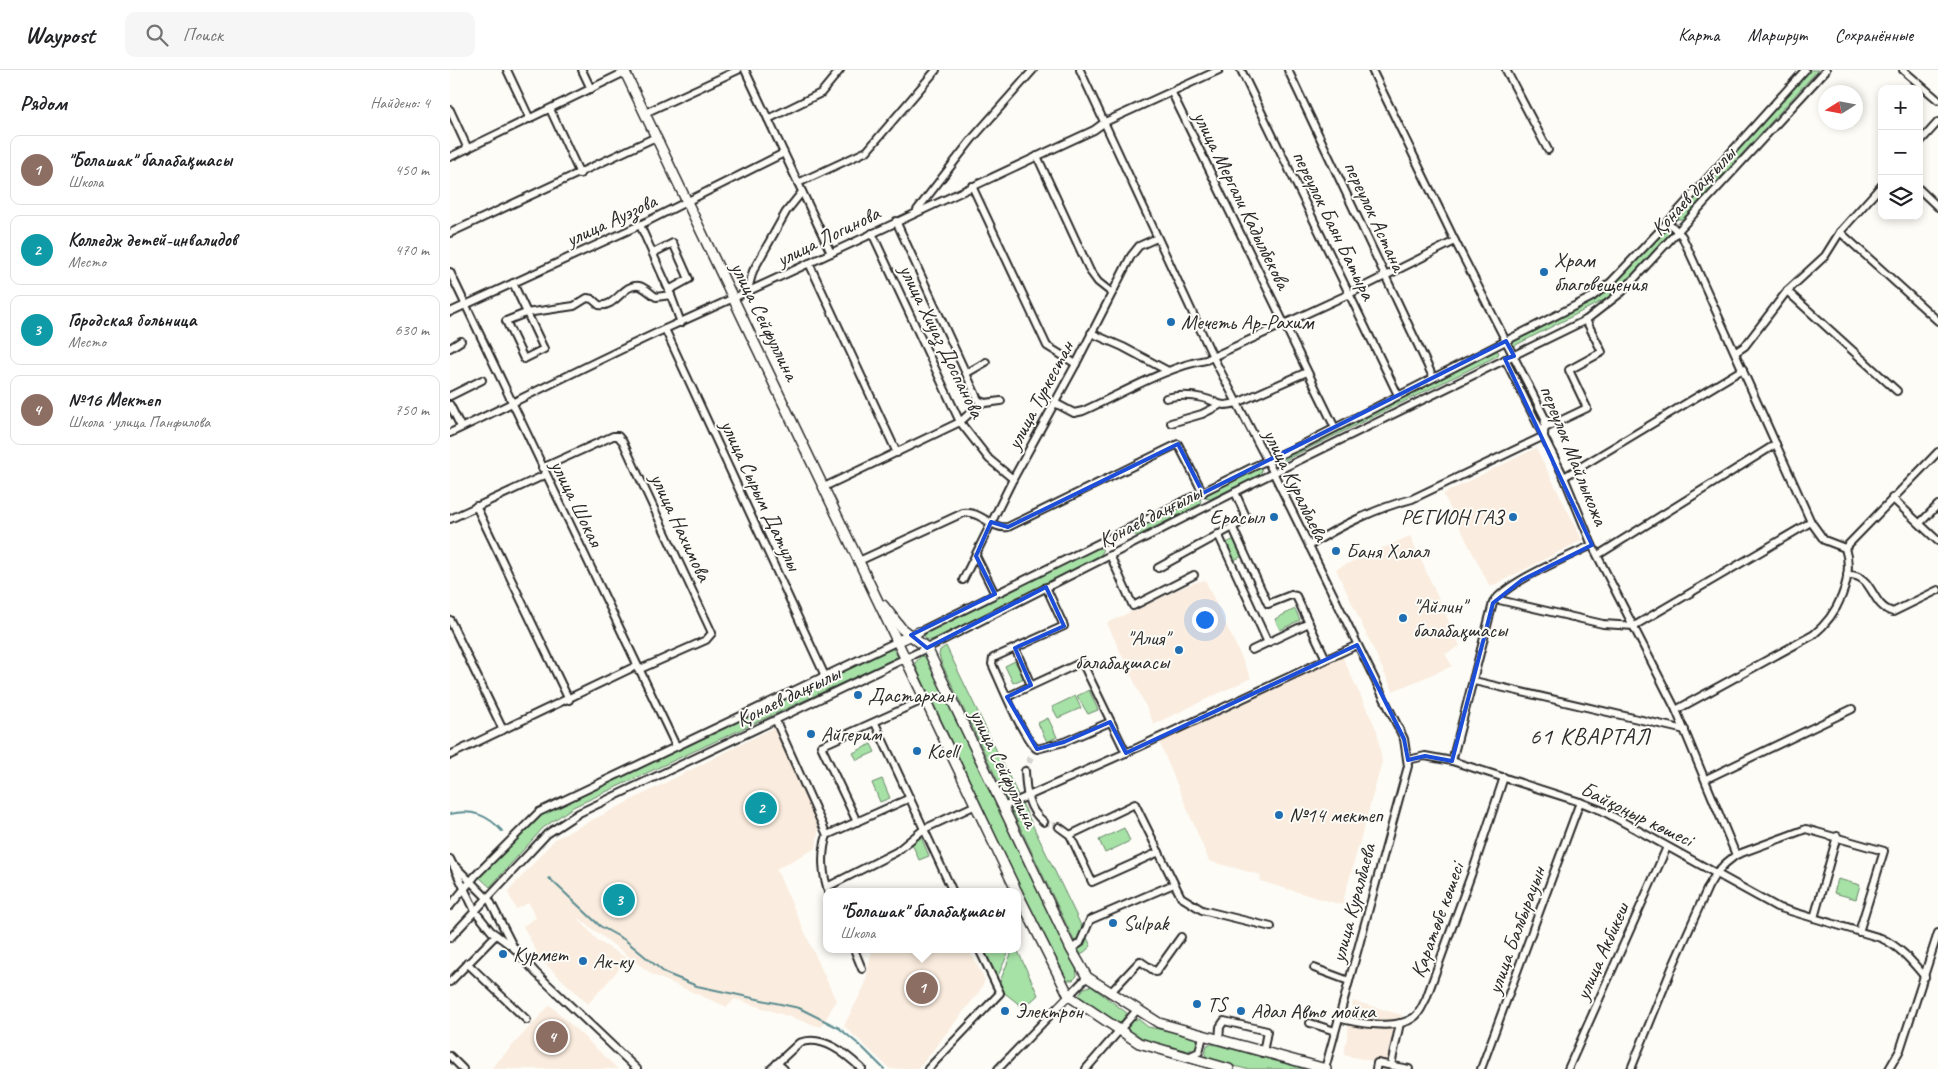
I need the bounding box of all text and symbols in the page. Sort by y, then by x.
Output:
search box [125,12,475,57]
text: Waypost [25,20,95,50]
icon: search [143,21,171,49]
text: Поиск [183,23,223,47]
text: Карта [1678,24,1719,46]
text: Маршрут [1747,24,1807,46]
text: Сохранённые [1835,24,1913,46]
north arrow [1818,85,1863,130]
map controls [1878,85,1923,220]
button: + [1878,85,1923,130]
text: Рядом [20,90,67,116]
text: Найдено: 4 [370,93,430,113]
street label: улица Мергали Кадылбекова [1187,105,1297,296]
button: − [1878,130,1923,175]
street label: Қонаев даңғылы [1645,140,1742,241]
street label: переулок Баян Батыра [1287,146,1382,306]
text: "Болашак" балабақшасы [68,148,232,172]
street label: переулок Астана [1338,157,1413,277]
text: 1 [33,160,41,180]
text: 450 m [395,160,429,180]
text: Школа [68,172,103,192]
button: layers [1878,175,1923,220]
street label: улица Ауэзова [560,187,662,254]
street label: улица Логинова [770,199,886,273]
text: Колледж детей-инвалидов [68,228,237,252]
text: 2 [33,240,41,260]
text: 470 m [395,240,429,260]
place label: Храм благовещения [1554,247,1648,297]
text: Место [68,252,106,272]
street label: улица Сейфуллина [724,256,806,387]
street label: улица Хиуаз Доспанова [892,258,991,424]
marker: Храм благовещения [1538,266,1550,278]
text: Городская больница [68,308,196,332]
place label: Мечеть Ар-Рахим [1181,309,1315,335]
marker: Мечеть Ар-Рахим [1165,316,1177,328]
text: 3 [33,320,41,340]
text: 630 m [395,320,429,340]
text: Место [68,332,106,352]
street label: улица Туркестан [1000,335,1080,456]
street label: переулок Майлыкожа [1534,381,1615,530]
text: №16 Мектеп [68,388,161,412]
text: 4 [33,400,41,420]
text: 750 m [395,400,429,420]
text: Школа · улица Панфилова [68,412,210,432]
street label: улица Сырым Датулы [714,414,808,576]
street label: улица Куралбаева [1257,423,1335,547]
street label: улица Шокая [544,454,610,552]
street label: улица Нахимова [644,467,718,587]
street label: Қонаев даңғылы [1094,478,1208,553]
place label: Ерасыл [1209,504,1266,530]
place label: РЕГИОН ГАЗ [1401,504,1506,530]
marker: Ерасыл [1268,511,1280,523]
marker: РЕГИОН ГАЗ [1507,511,1519,523]
place label: Баня Халал [1346,538,1431,564]
marker: Баня Халал [1330,545,1342,557]
place label: "Айлин" балабақшасы [1413,593,1509,643]
your location [1192,607,1218,633]
marker: "Айлин" балабақшасы [1397,612,1409,624]
place label: "Алия" балабақшасы [1075,625,1173,675]
marker: "Алия" балабақшасы [1173,644,1185,656]
street label: Қонаев даңғылы [732,659,846,732]
place label: Дастархан [868,682,955,708]
marker: Дастархан [852,689,864,701]
street label: улица Сейфуллина [963,703,1045,834]
place label: Айгерим [821,721,883,747]
district label: 61 КВАРТАЛ [1529,721,1652,751]
marker: Айгерим [805,728,817,740]
place label: Kcell [927,738,961,764]
marker: Kcell [911,745,923,757]
street label: Байқоңыр көшесі [1577,776,1700,854]
pin: 2 [745,789,777,827]
place label: №14 мектеп [1289,802,1384,828]
marker: №14 мектеп [1273,809,1285,821]
street label: улица Куралбаева [1324,839,1382,967]
street label: Қаратөбе көшесі [1404,856,1471,981]
street label: улица Балбырауын [1480,862,1552,999]
pin: 3 [603,881,635,919]
popup [823,888,1021,953]
street label: улица Акбикеш [1568,897,1636,1005]
text: "Болашак" балабақшасы [840,899,1004,923]
place label: Sulpak [1123,910,1170,936]
marker: Sulpak [1107,917,1119,929]
text: Школа [840,923,875,943]
place label: Курмет [513,941,569,967]
marker: Курмет [497,948,509,960]
place label: Ак-ку [593,948,635,974]
marker: Ак-ку [577,955,589,967]
pin: 1 [906,969,938,1007]
place label: TS [1207,991,1229,1017]
place label: Электрон [1015,998,1084,1024]
marker: TS [1191,998,1203,1010]
place label: Адал Авто мойка [1251,998,1377,1024]
marker: Электрон [999,1005,1011,1017]
marker: Адал Авто мойка [1235,1005,1247,1017]
pin: 4 [536,1018,568,1056]

